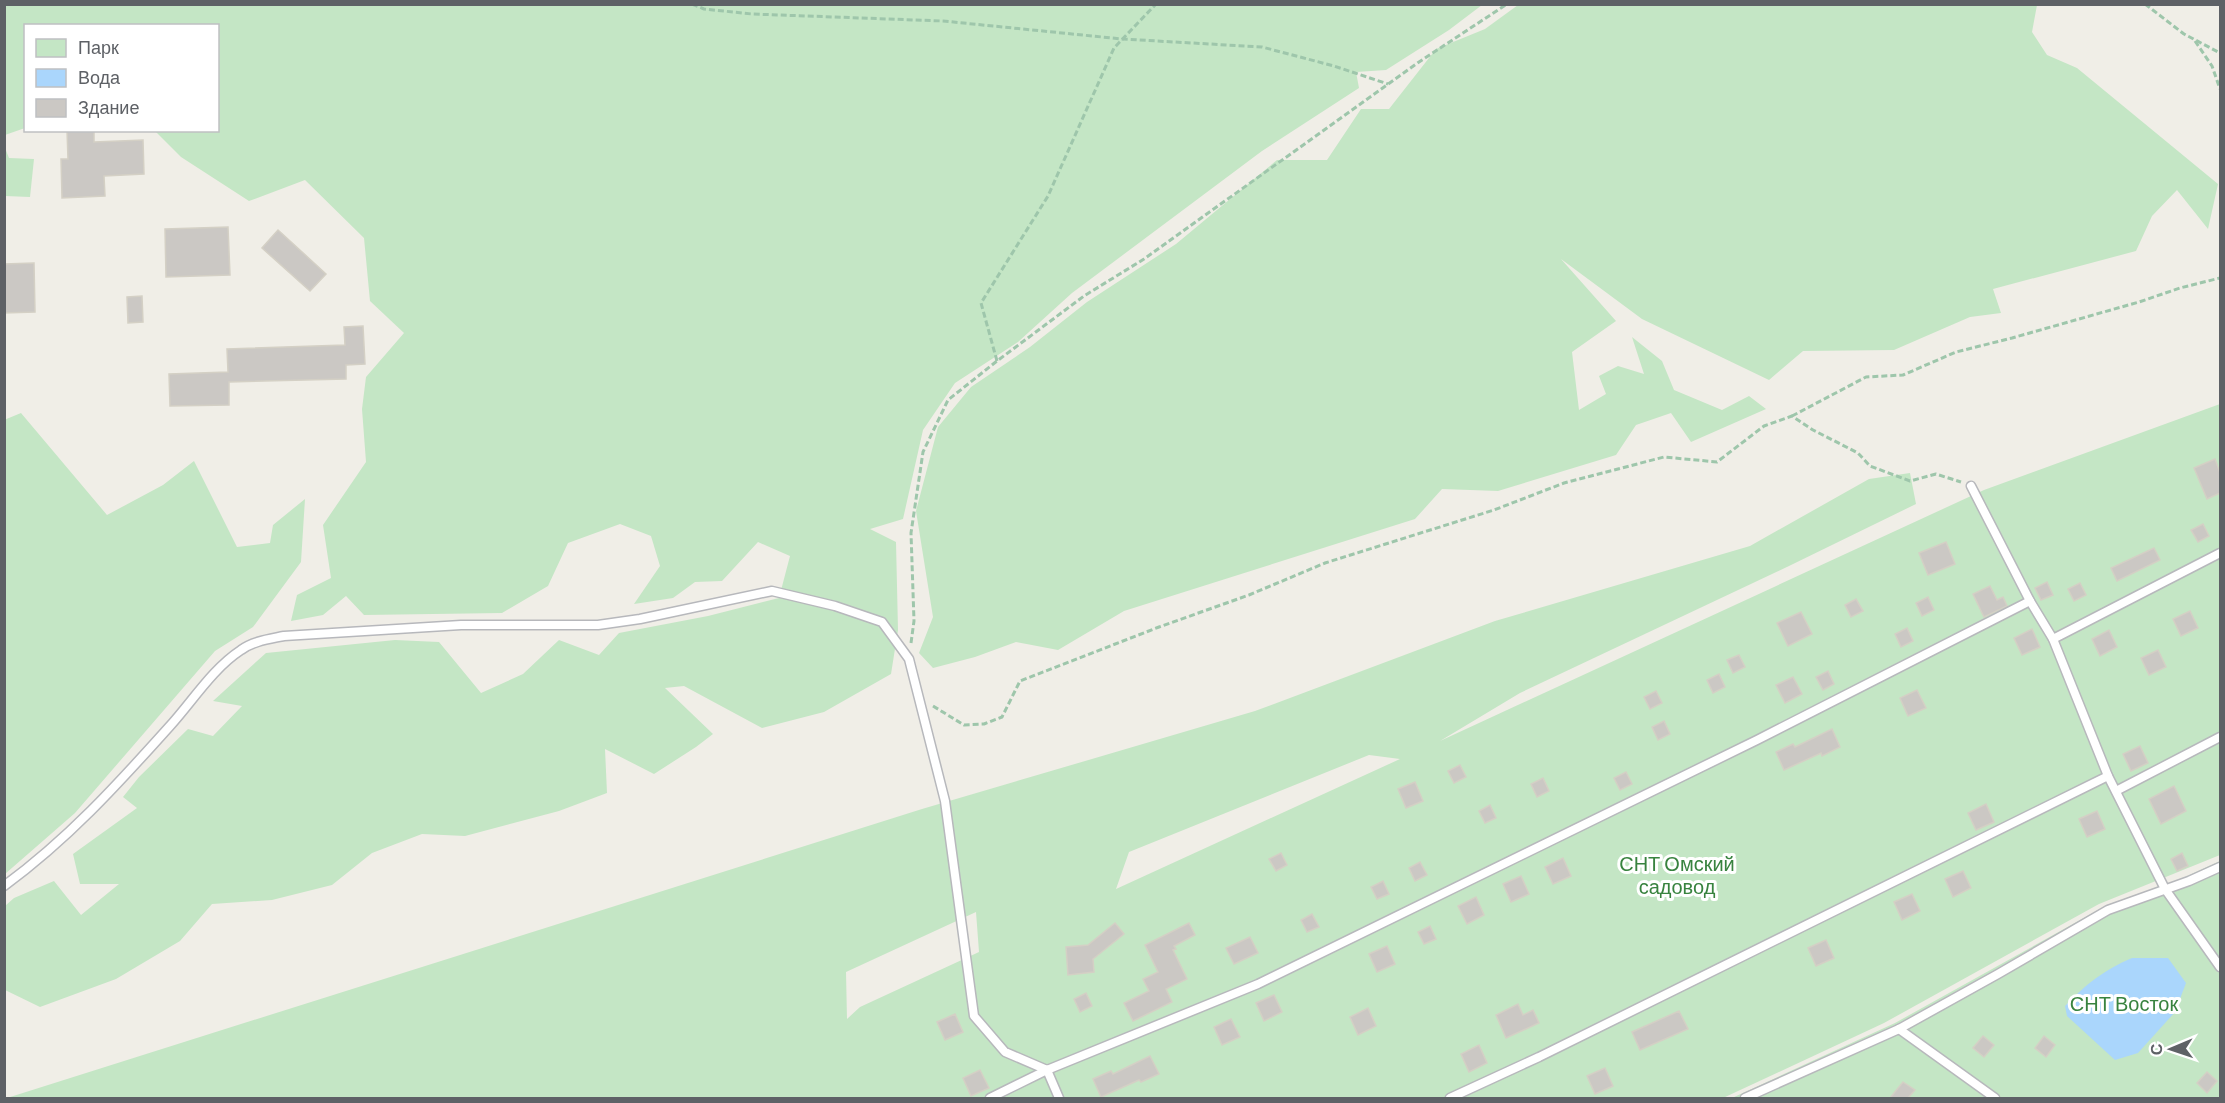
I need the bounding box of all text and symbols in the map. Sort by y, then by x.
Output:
legend [24,24,219,132]
text: Парк [78,36,119,58]
text: Вода [78,66,121,88]
text: Здание [78,96,139,118]
park label: СНТ Омский садовод [1619,851,1735,898]
park label: СНТ Восток [2070,991,2178,1015]
north arrow [2141,1019,2201,1079]
text: С [2146,1043,2165,1056]

